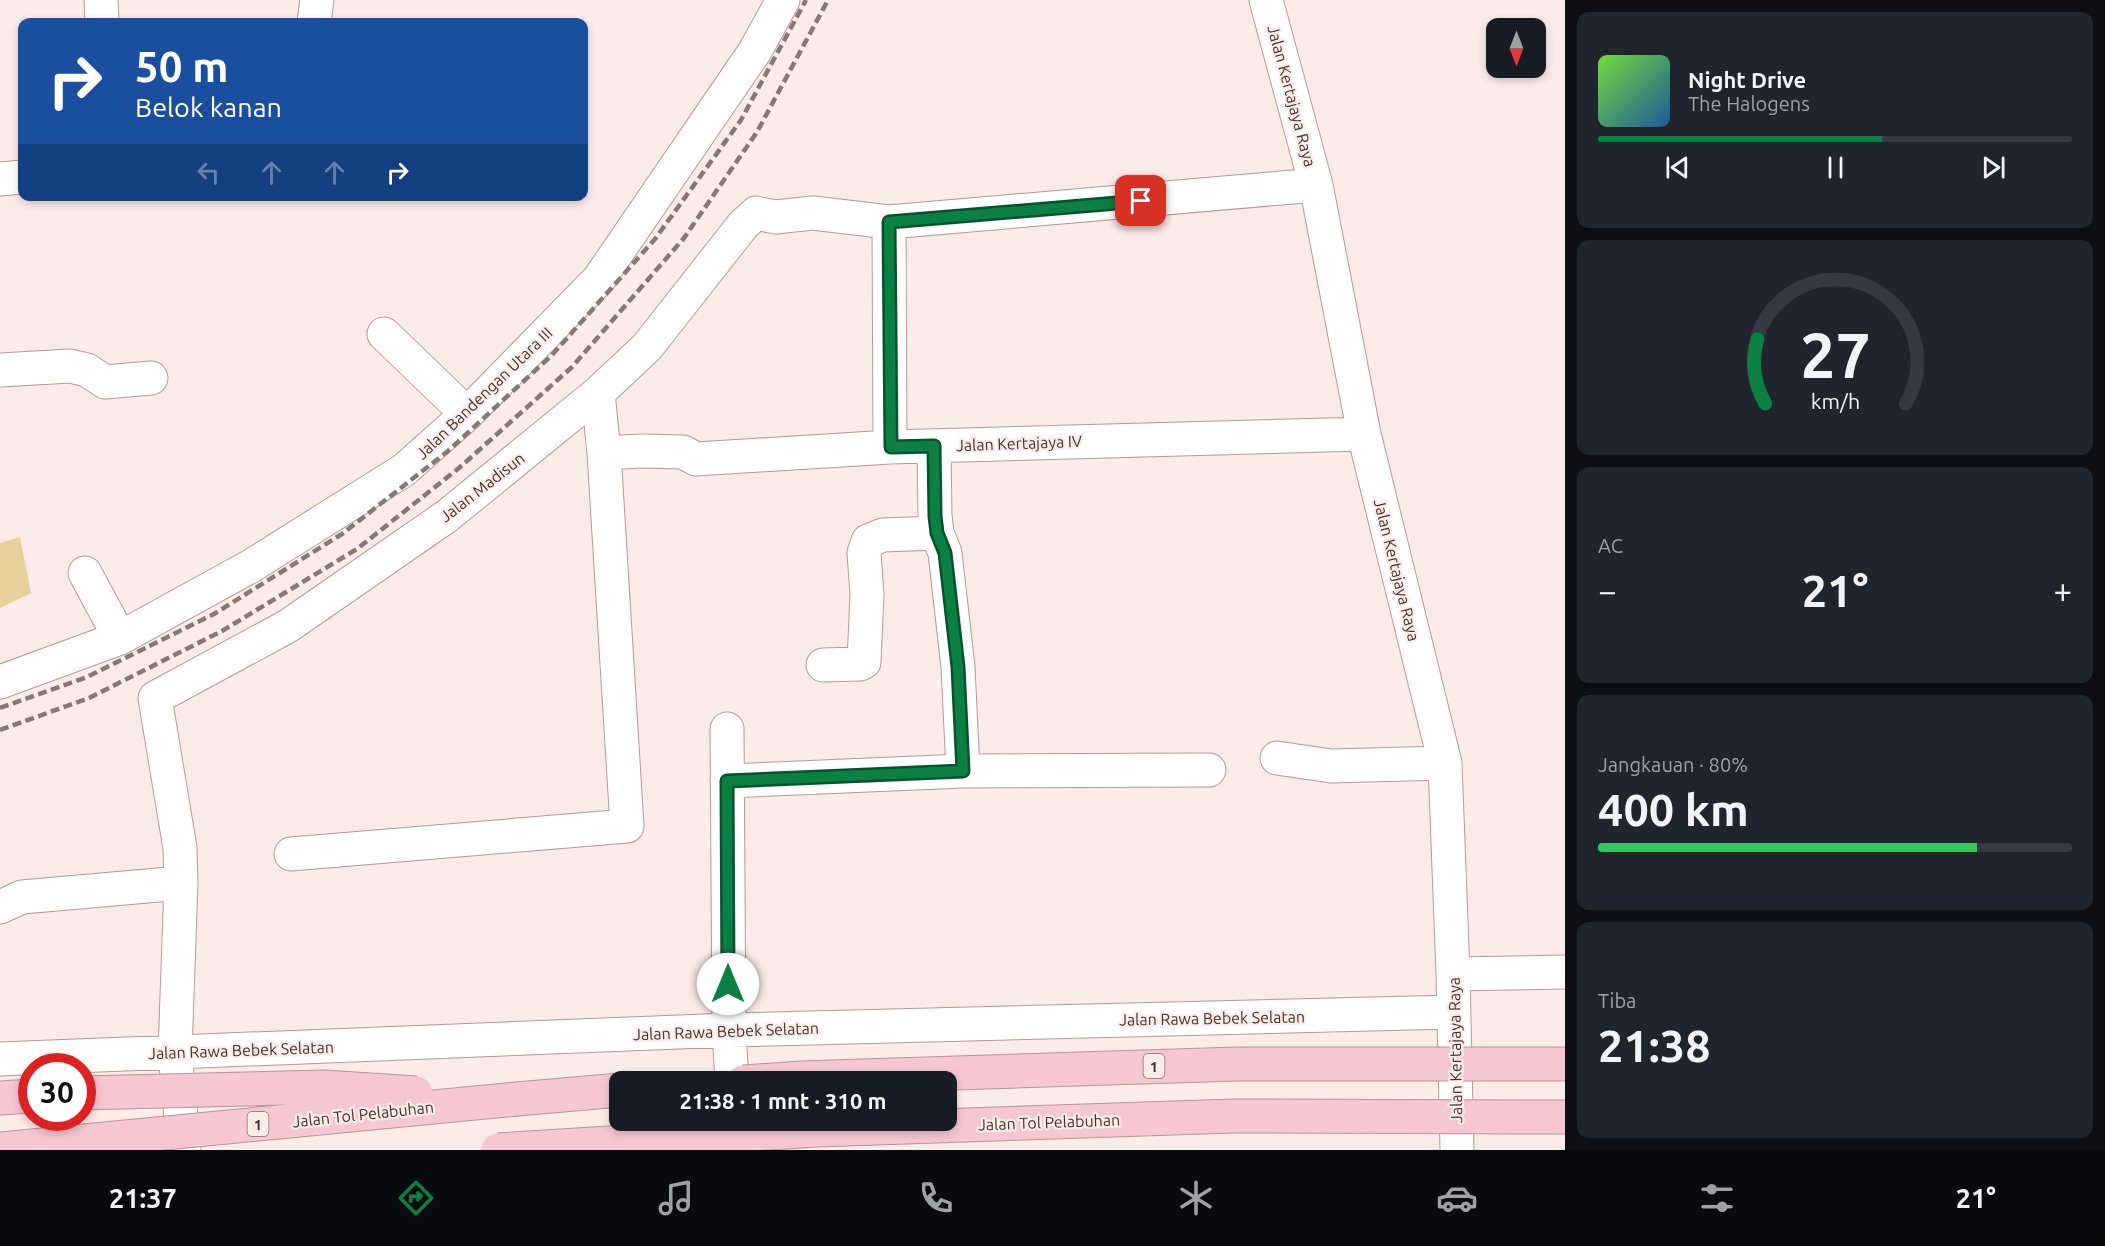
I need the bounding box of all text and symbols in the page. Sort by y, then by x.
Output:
north arrow [1486,18,1546,78]
map controls [1486,18,1546,78]
street label: Jalan Kertajaya Raya [1264,23,1320,169]
icon: right [36,42,114,120]
text: 50 m [135,43,229,90]
text: Night Drive [1688,67,1806,92]
text: Belok kanan [135,92,282,122]
text: The Halogens [1688,92,1810,115]
icon: previous [1661,151,1694,184]
icon: pause [1819,151,1852,184]
icon: next [1977,151,2010,184]
icon: left [192,156,225,189]
icon: ahead [255,156,288,189]
icon: ahead [318,156,351,189]
icon: right [381,156,414,189]
pin [1115,175,1166,226]
icon: arrive [1124,184,1157,217]
text: 27 [1800,321,1870,391]
street label: Jalan Bandengan Utara III [412,323,556,463]
text: km/h [1810,390,1860,414]
street label: Jalan Kertajaya IV [956,432,1082,454]
street label: Jalan Madisun [436,449,528,525]
street label: Jalan Kertajaya Raya [1371,497,1423,643]
text: AC [1598,534,1623,557]
text: 21° [1802,565,1868,616]
text: − [1598,572,1617,609]
text: + [2053,572,2072,609]
text: Jangkauan · 80% [1598,753,1748,776]
text: 400 km [1598,784,1749,835]
position arrow [696,952,760,1016]
street label: Jalan Kertajaya Raya [1445,977,1465,1123]
text: Tiba [1598,989,1636,1012]
street label: Jalan Rawa Bebek Selatan [1119,1007,1305,1029]
street label: Jalan Rawa Bebek Selatan [633,1019,819,1043]
text: 21:38 [1598,1020,1711,1071]
street label: Jalan Rawa Bebek Selatan [148,1038,334,1062]
speed limit sign: 30 [18,1053,96,1131]
road number: 1 [1144,1054,1164,1078]
text: 21:38 · 1 mnt · 310 m [679,1088,887,1113]
street label: Jalan Tol Pelabuhan [291,1098,435,1130]
street label: Jalan Tol Pelabuhan [978,1111,1120,1133]
road number: 1 [248,1112,268,1136]
icon: directions [395,1177,437,1219]
icon: music [655,1177,697,1219]
icon: phone [915,1177,957,1219]
icon: climate [1175,1177,1217,1219]
icon: car [1436,1177,1478,1219]
icon: filters [1696,1177,1738,1219]
text: 21:37 [109,1183,177,1213]
text: 21° [1956,1183,1996,1213]

